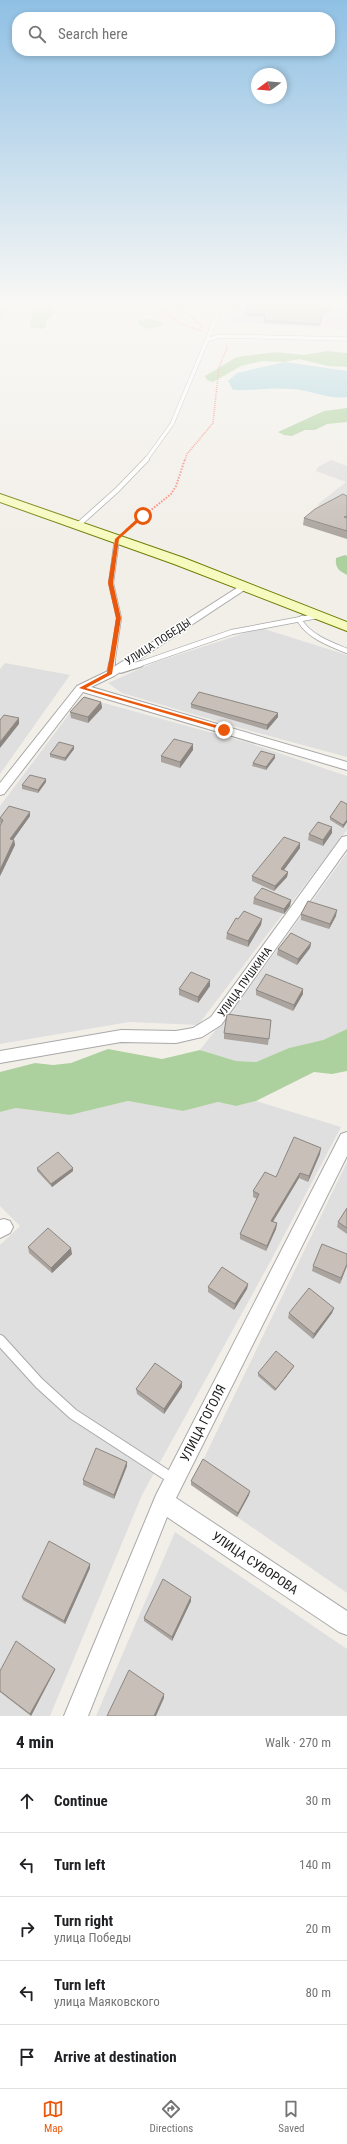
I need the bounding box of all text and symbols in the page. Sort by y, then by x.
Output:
search box [12,12,335,56]
icon: search [26,23,48,45]
text: Search here [58,25,128,43]
north arrow [251,68,287,104]
route start [134,507,152,525]
street label: УЛИЦА ПОБЕДЫ [123,616,193,668]
route end [215,721,233,739]
street label: УЛИЦА ПУШКИНА [215,944,275,1020]
street label: УЛИЦА ГОГОЛЯ [177,1382,229,1464]
street label: УЛИЦА СУВОРОВА [209,1529,301,1598]
text: 4 min [16,1732,54,1752]
text: Walk · 270 m [265,1735,331,1750]
icon: ahead [16,1790,38,1812]
text: Continue [54,1792,108,1810]
text: 30 m [305,1793,331,1808]
icon: left [16,1854,38,1876]
text: Turn left [54,1856,105,1874]
text: 140 m [299,1857,331,1872]
text: Turn right [54,1912,113,1930]
icon: right [16,1918,38,1940]
text: 20 m [305,1921,331,1936]
text: улица Победы [54,1930,131,1945]
text: Turn left [54,1976,105,1994]
icon: left [16,1982,38,2004]
text: 80 m [305,1985,331,2000]
text: улица Маяковского [54,1994,160,2009]
icon: arrive [16,2046,38,2068]
text: Arrive at destination [54,2048,177,2066]
tab: Map [42,2098,64,2135]
tab: Directions [149,2098,193,2135]
tab: Saved [278,2098,305,2135]

